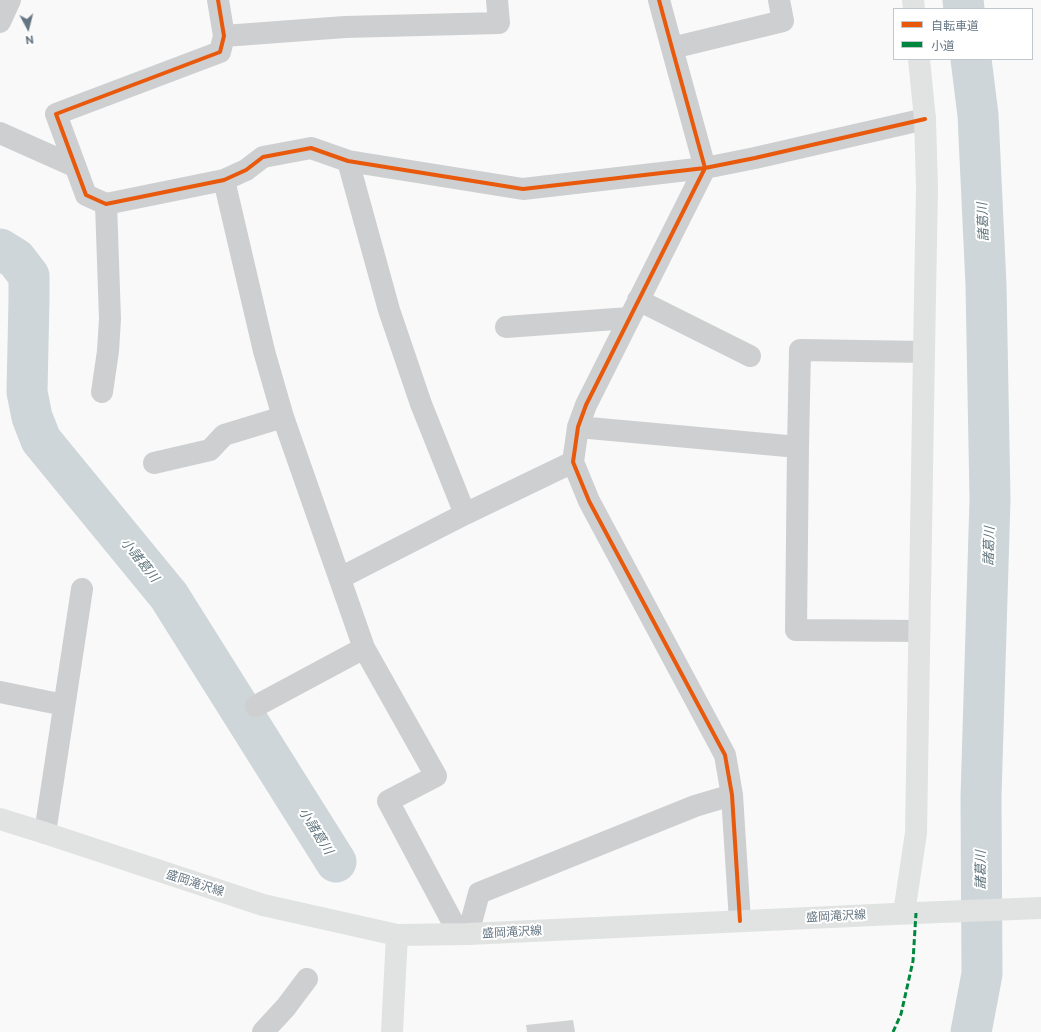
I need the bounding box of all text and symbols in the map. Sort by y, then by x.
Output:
north arrow [8,8,48,48]
legend [893,8,1033,60]
text: 自転車道 [931,18,979,32]
text: N [25,33,34,47]
text: 小道 [931,38,955,52]
water label: 諸葛川 [974,202,992,242]
water label: 諸葛川 [981,526,997,566]
water label: 小諸葛川 [118,535,162,585]
water label: 小諸葛川 [296,805,336,857]
water label: 諸葛川 [973,851,989,889]
street label: 盛岡滝沢線 [164,867,226,899]
street label: 盛岡滝沢線 [806,907,866,925]
street label: 盛岡滝沢線 [482,923,542,941]

